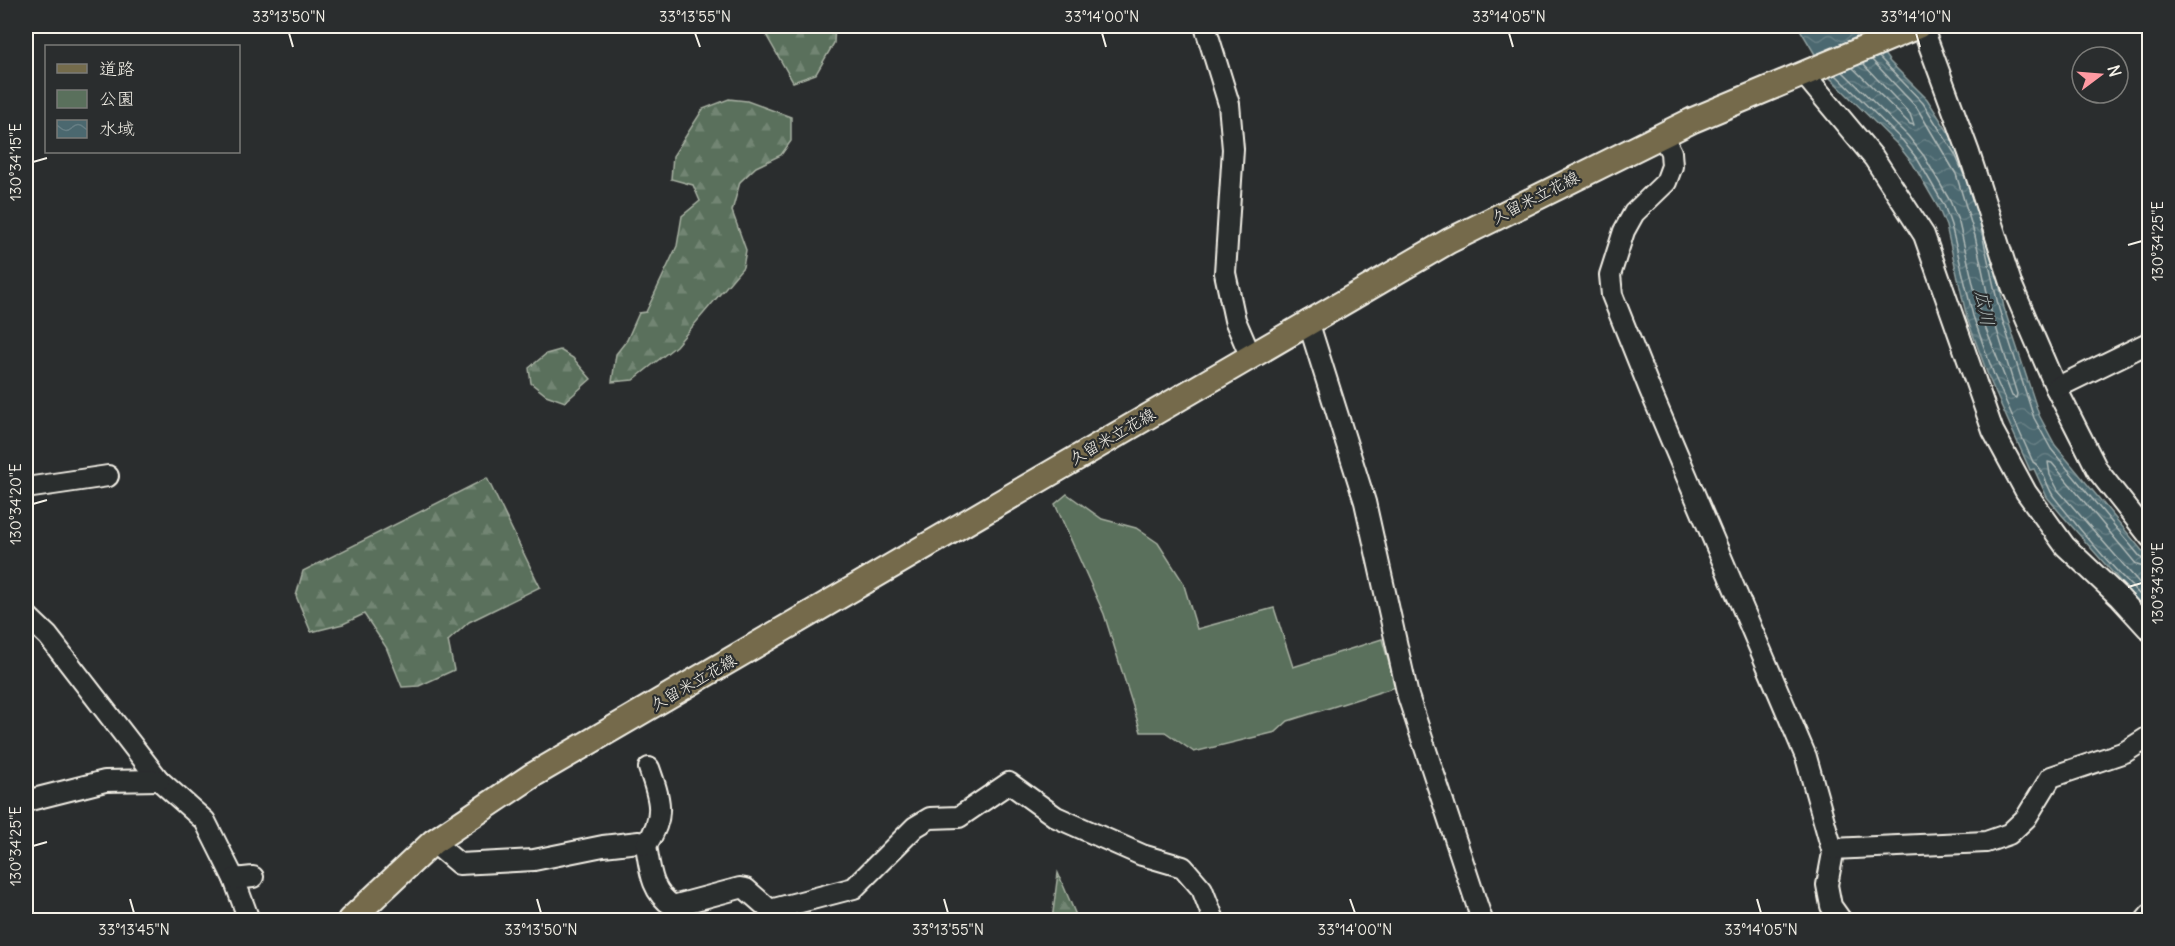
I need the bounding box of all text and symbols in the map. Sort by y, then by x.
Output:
text: 33°13'50"N [252,7,326,26]
text: 33°13'55"N [659,7,731,26]
text: 33°14'00"N [1065,7,1139,26]
text: 33°14'05"N [1472,7,1546,26]
text: 33°14'10"N [1881,7,1951,26]
legend [45,45,240,153]
north arrow [2070,45,2130,105]
text: 道路 [99,57,135,80]
text: N [2103,63,2126,79]
text: 公園 [99,87,135,110]
text: 水域 [99,117,135,140]
text: 130°34'15"E [6,123,25,201]
street label: 久留米立花線 [1488,166,1582,228]
text: 130°34'25"E [2148,201,2167,281]
water label: 広川 [1970,288,2000,328]
street label: 久留米立花線 [1065,403,1159,469]
text: 130°34'20"E [6,463,25,545]
text: 130°34'30"E [2148,542,2167,624]
street label: 久留米立花線 [646,649,740,715]
text: 130°34'25"E [6,806,25,886]
text: 33°13'45"N [98,920,170,939]
text: 33°13'50"N [504,920,578,939]
text: 33°13'55"N [912,920,984,939]
text: 33°14'00"N [1318,920,1392,939]
text: 33°14'05"N [1724,920,1798,939]

